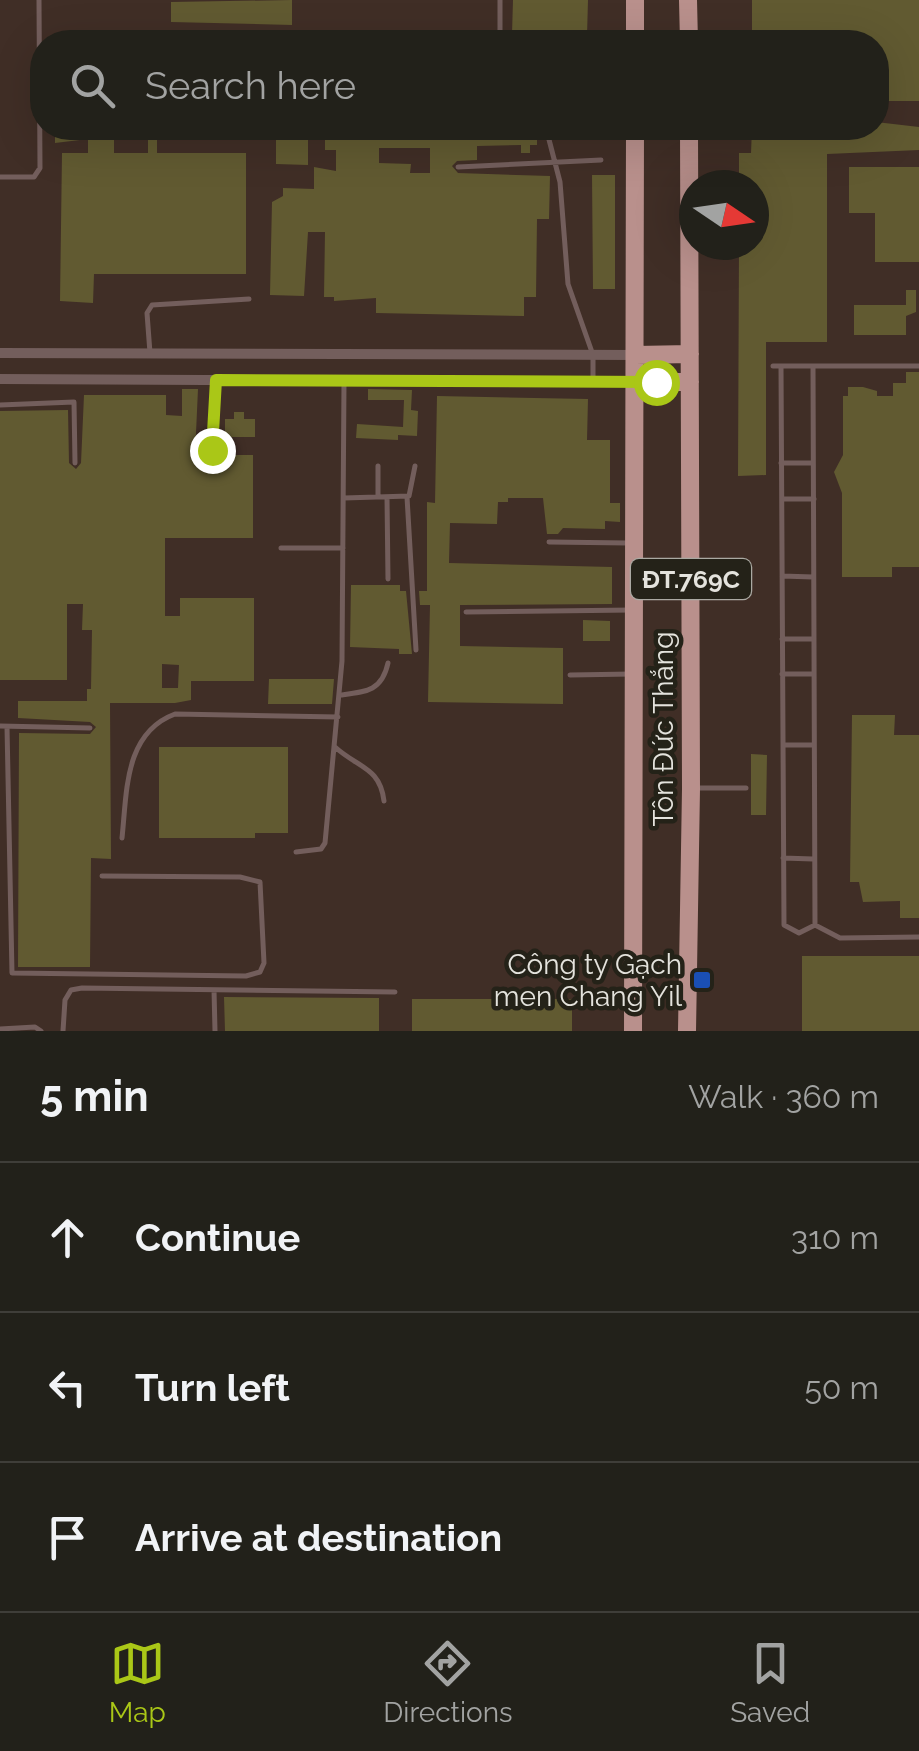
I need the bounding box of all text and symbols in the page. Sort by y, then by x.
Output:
search box [30,30,889,140]
icon: search [65,58,120,113]
text: Search here [145,63,356,108]
north arrow [679,170,769,260]
route start [634,360,680,406]
route end [190,428,236,474]
road number: ĐT.769C [631,559,751,599]
street label: Tôn Đức Thắng [647,632,680,826]
place label: Công ty Gạch men Chang Yil [494,948,682,1013]
marker: Công ty Gạch men Chang Yil [691,969,713,991]
text: 5 min [40,1072,149,1121]
text: Walk · 360 m [688,1078,879,1115]
icon: ahead [40,1210,95,1265]
text: Continue [135,1215,300,1260]
text: 310 m [791,1219,879,1256]
icon: left [40,1360,95,1415]
text: Turn left [135,1365,290,1410]
text: 50 m [804,1369,879,1406]
icon: arrive [40,1510,95,1565]
text: Arrive at destination [135,1515,502,1560]
tab: Map [109,1636,166,1729]
tab: Directions [383,1636,513,1729]
tab: Saved [730,1636,810,1729]

